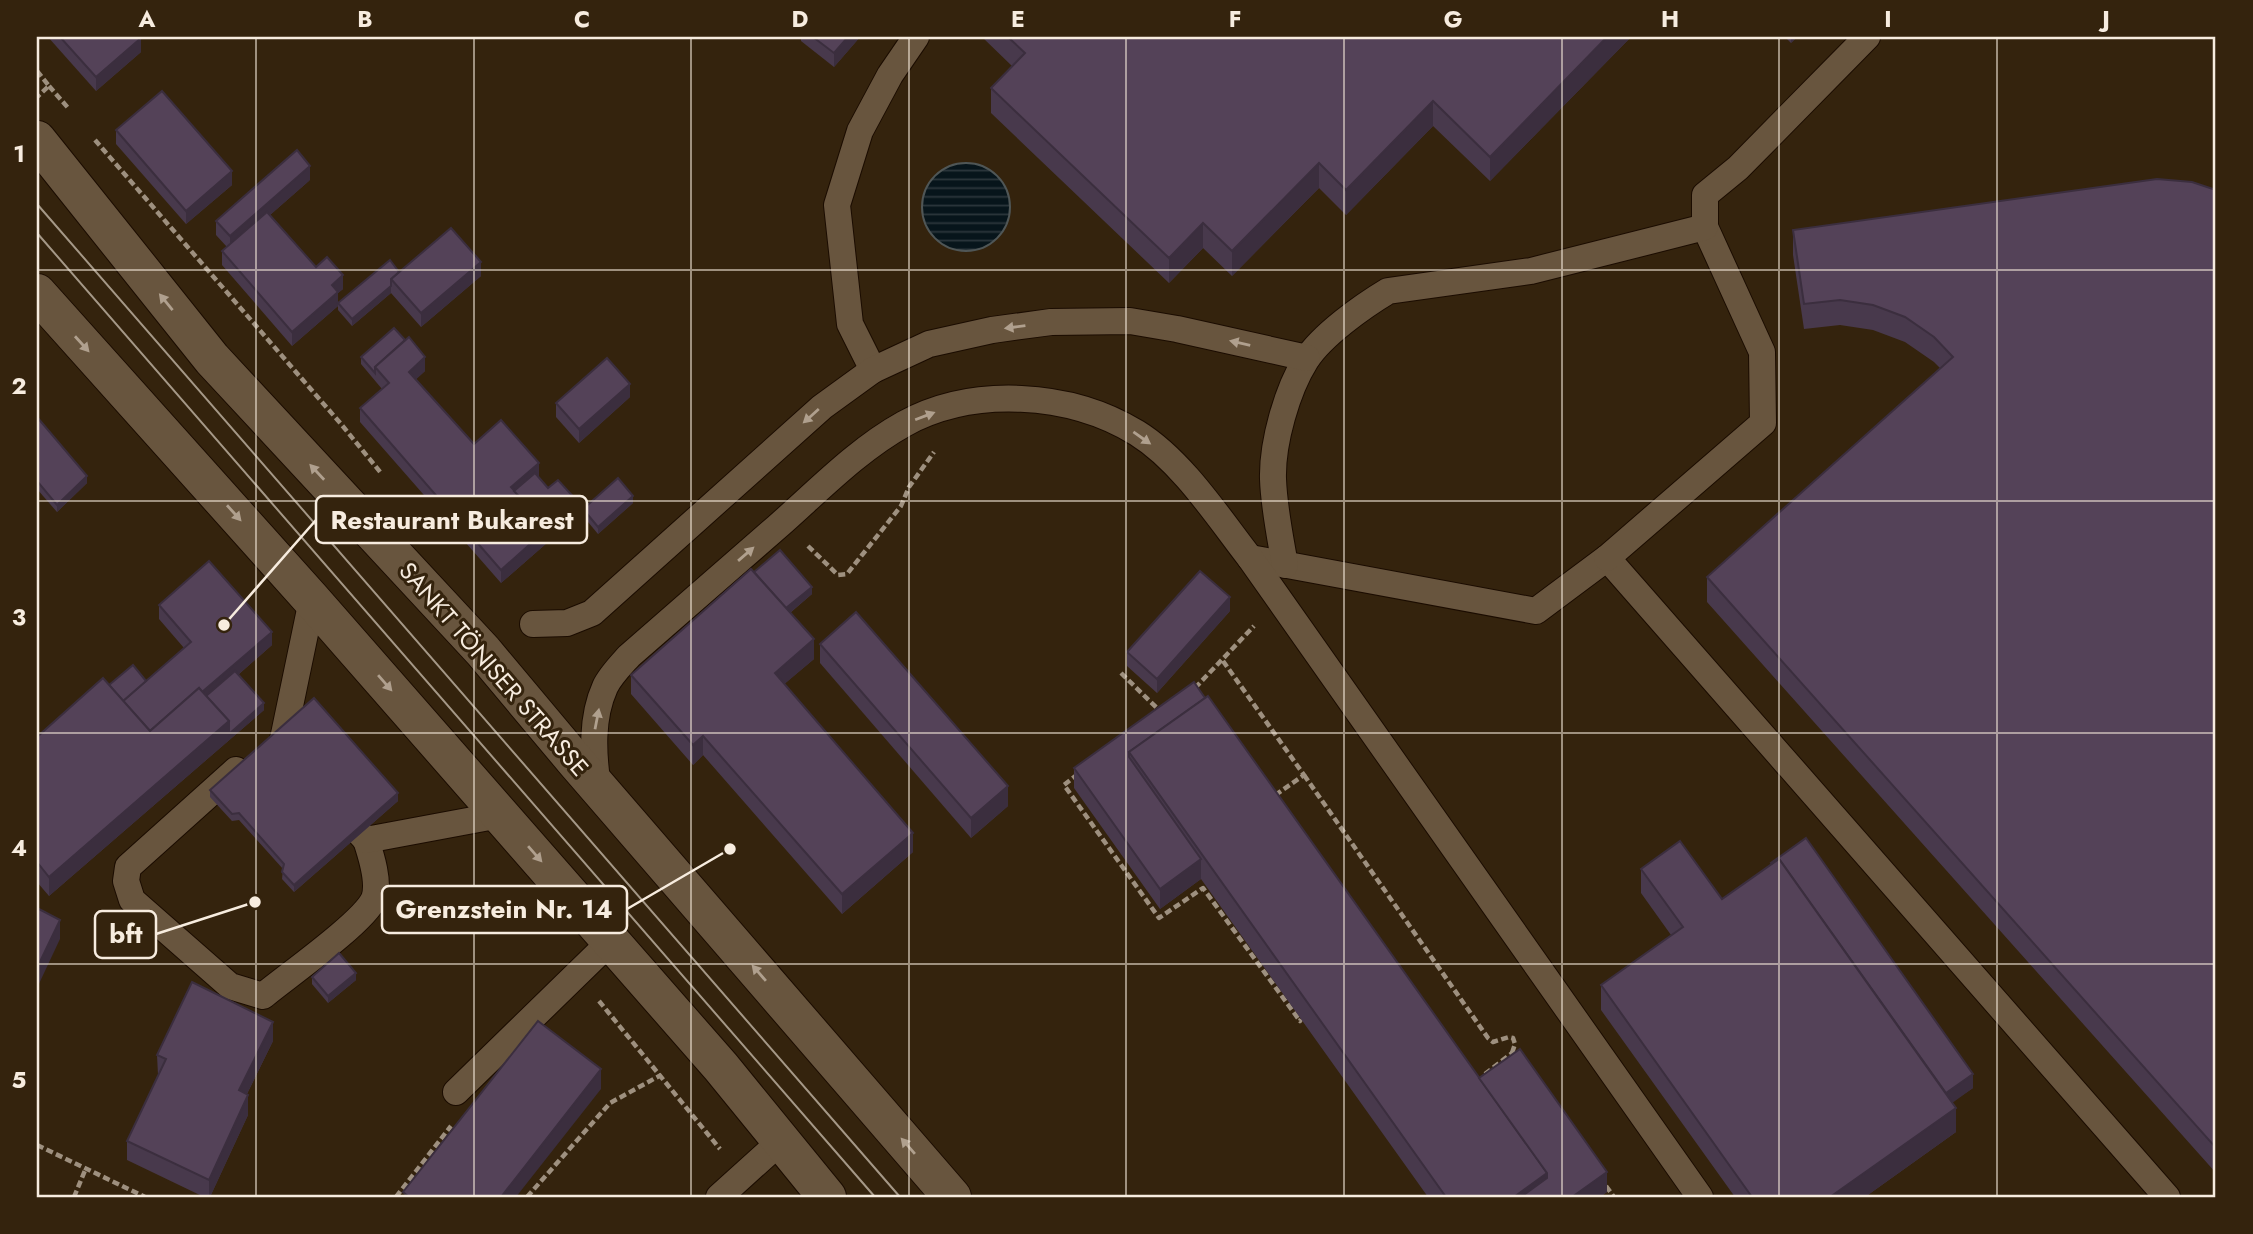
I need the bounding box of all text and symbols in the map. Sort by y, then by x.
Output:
text: A [138,2,156,36]
text: B [357,2,373,36]
text: C [574,2,590,36]
text: D [792,2,809,36]
text: E [1011,2,1025,36]
text: F [1229,2,1241,36]
text: G [1444,2,1462,36]
text: H [1661,2,1679,36]
text: I [1884,2,1892,36]
text: J [2098,2,2110,36]
text: 1 [13,137,25,171]
one-way arrow [159,293,174,311]
one-way arrow [1004,322,1026,333]
one-way arrow [74,335,90,353]
one-way arrow [1229,337,1251,348]
text: 2 [11,369,27,403]
one-way arrow [803,408,820,424]
one-way arrow [914,410,935,421]
one-way arrow [1132,431,1151,445]
one-way arrow [309,463,325,481]
callout: Restaurant Bukarest [316,496,587,543]
text: Restaurant Bukarest [330,501,574,539]
one-way arrow [226,504,242,522]
one-way arrow [737,547,754,562]
street label: SANKT TÖNISER STRASSE [391,554,597,784]
text: 3 [12,600,26,634]
one-way arrow [377,675,392,692]
one-way arrow [591,708,602,730]
text: 4 [11,831,27,865]
one-way arrow [527,846,542,863]
callout: Grenzstein Nr. 14 [382,886,627,933]
text: Grenzstein Nr. 14 [395,890,613,928]
callout: bft [95,911,156,958]
text: bft [109,915,143,953]
one-way arrow [752,965,767,982]
text: 5 [12,1063,26,1097]
one-way arrow [901,1137,916,1154]

